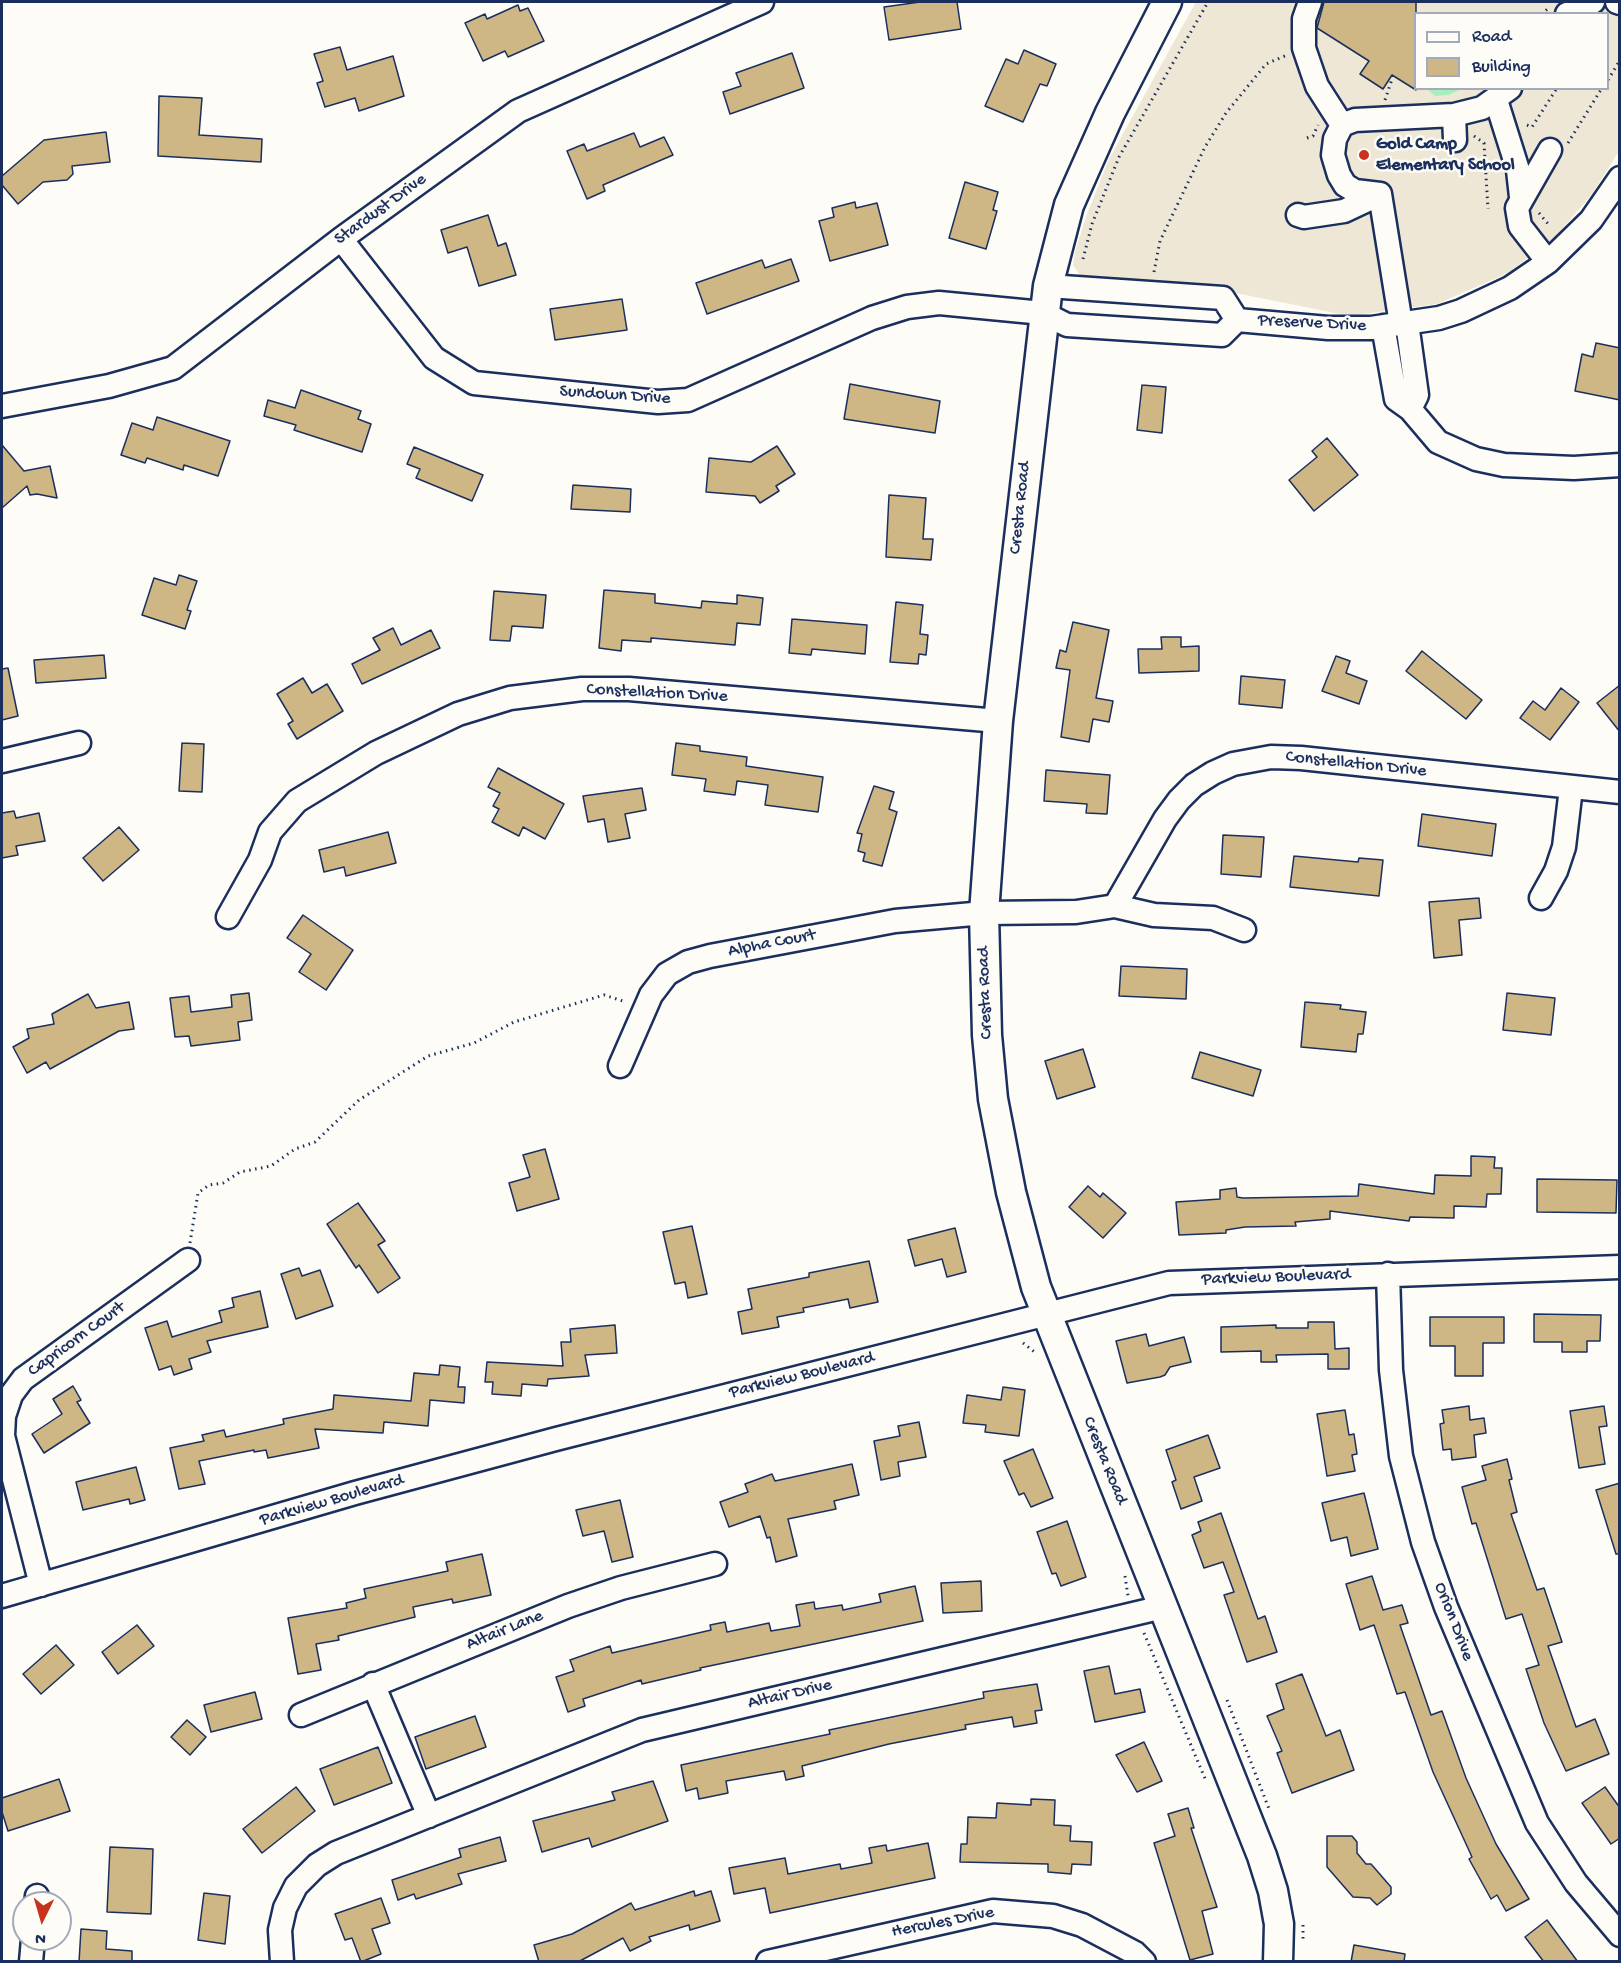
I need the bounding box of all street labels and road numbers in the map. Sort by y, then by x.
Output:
street label: Stardust Drive [331,169,431,251]
street label: Preserve Drive [1257,310,1367,338]
street label: Sundown Drive [559,381,671,411]
street label: Cresta Road [1005,461,1037,555]
street label: Constellation Drive [586,680,728,708]
street label: Constellation Drive [1285,747,1427,783]
street label: Alpha Court [726,925,818,963]
street label: Cresta Road [974,946,998,1040]
street label: Parkview Boulevard [1201,1265,1351,1291]
street label: Capricorn Court [24,1298,130,1382]
street label: Parkview Boulevard [727,1348,877,1404]
street label: Cresta Road [1077,1414,1131,1508]
street label: Parkview Boulevard [258,1470,406,1532]
street label: Orion Drive [1428,1580,1478,1664]
street label: Altair Lane [463,1606,547,1656]
street label: Altair Drive [746,1675,834,1715]
street label: Hercules Drive [890,1902,996,1944]

